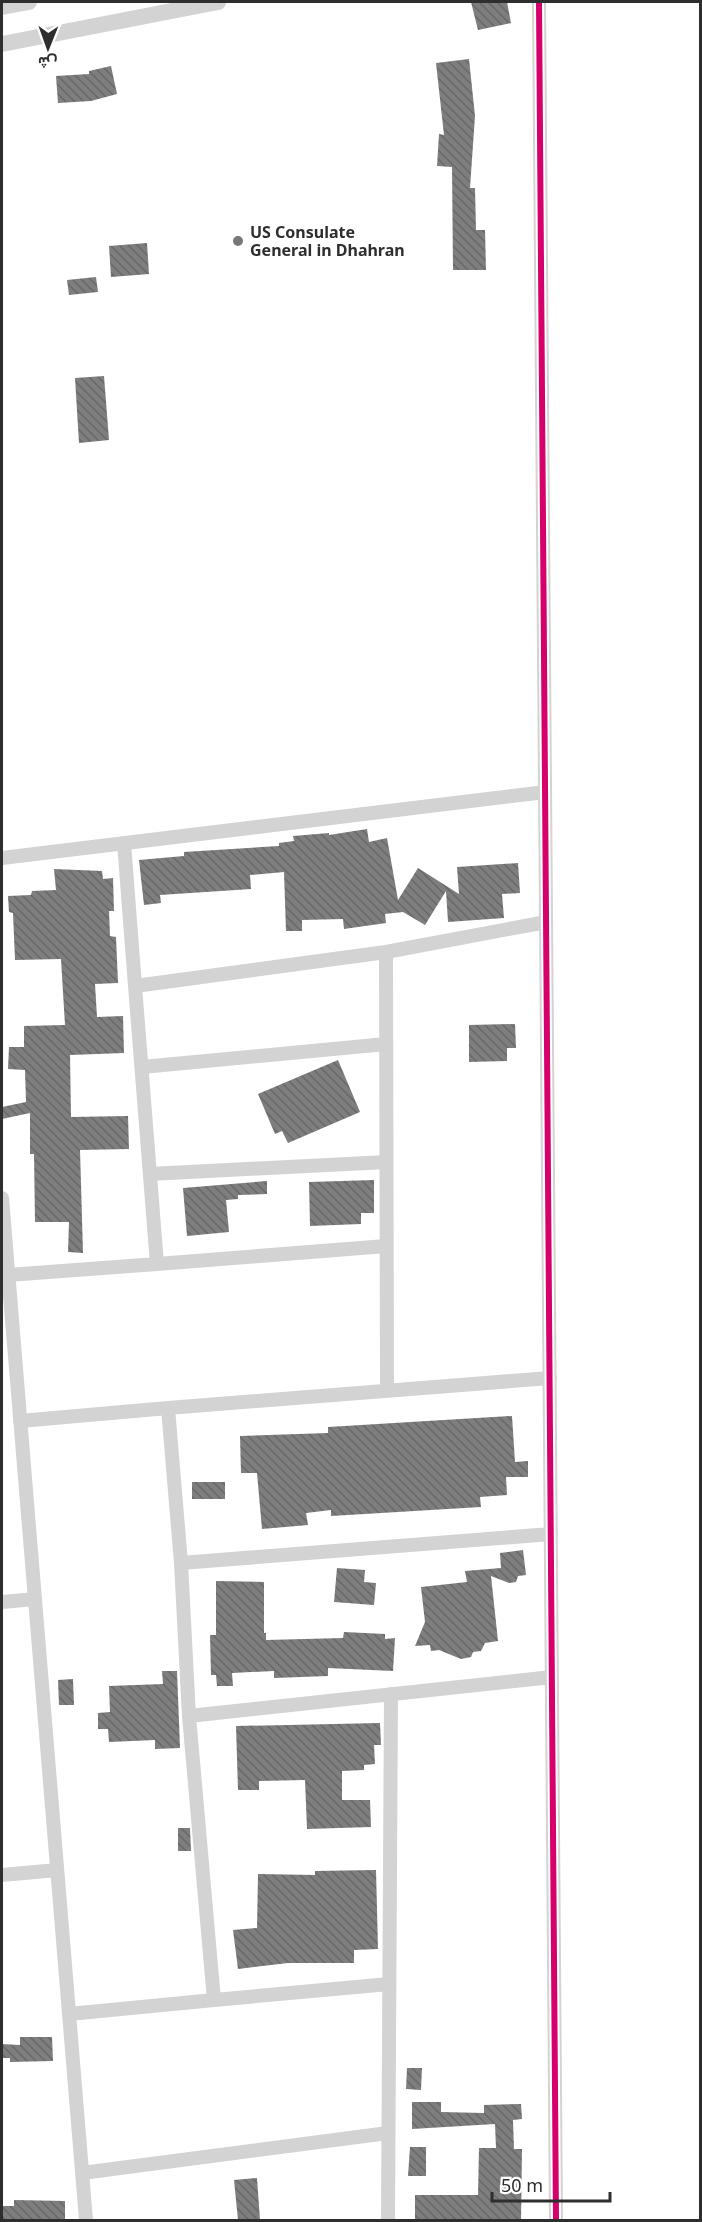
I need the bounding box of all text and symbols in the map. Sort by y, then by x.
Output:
north arrow [18,18,78,78]
text: ش [38,52,58,74]
place label: US Consulate General in Dhahran [250,221,405,261]
marker: US Consulate General in Dhahran [231,234,245,248]
scale bar [492,2165,610,2203]
text: 50 m [501,2173,543,2197]

